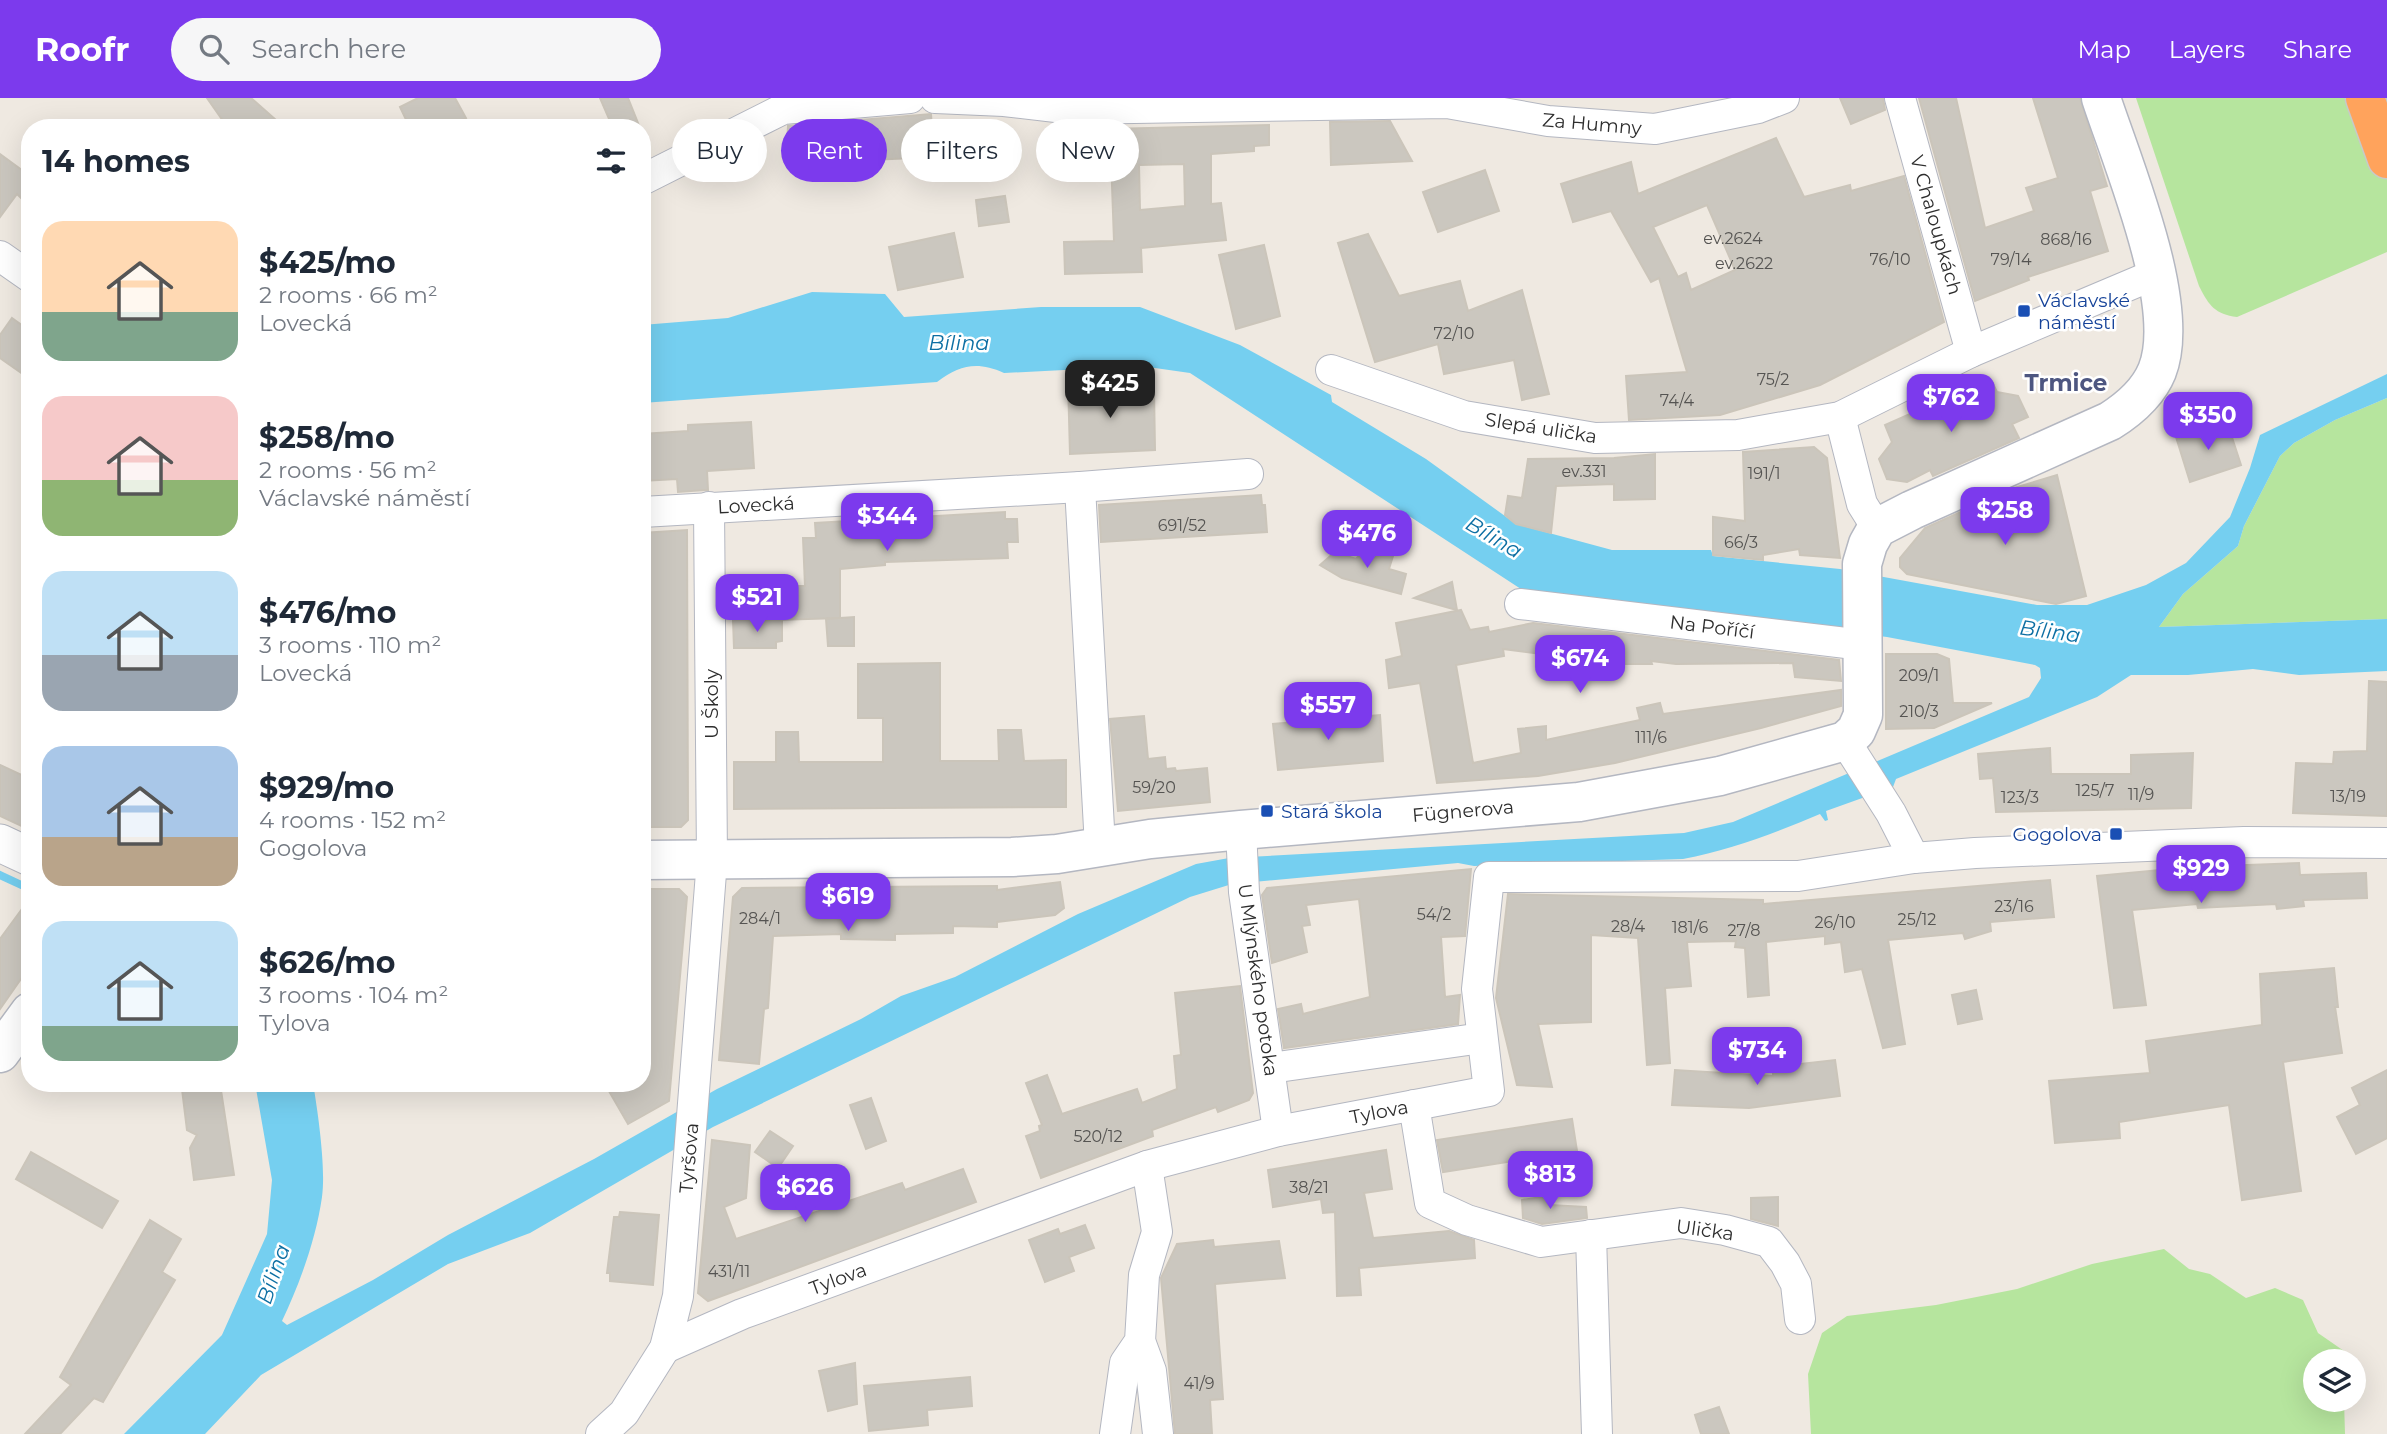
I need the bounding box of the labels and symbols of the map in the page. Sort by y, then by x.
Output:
street label: Za Humny [1541,108,1643,140]
street label: V Chaloupkách [1905,153,1967,297]
house number: ev.2624 [1703,229,1763,248]
house number: 868/16 [2040,230,2092,249]
house number: 76/10 [1869,250,1911,269]
house number: 79/14 [1990,250,2032,269]
house number: ev.2622 [1715,254,1773,273]
place label: Václavské náměstí [2038,289,2130,334]
marker: Václavské náměstí [2016,303,2032,319]
house number: 72/10 [1434,324,1474,343]
water label: Bílina [928,330,990,355]
pin: $425 [1069,360,1151,420]
district label: Trmice [2025,369,2107,397]
house number: 75/2 [1757,370,1789,389]
pin: $762 [1910,374,1992,434]
house number: 74/4 [1660,391,1695,410]
pin: $350 [2167,392,2249,452]
street label: Slepá ulička [1483,408,1599,448]
house number: ev.331 [1562,462,1606,481]
house number: 191/1 [1748,464,1780,483]
pin: $258 [1964,488,2046,547]
street label: Lovecká [717,491,795,519]
pin: $344 [846,494,928,553]
pin: $476 [1326,510,1408,570]
water label: Bílina [1461,511,1527,563]
house number: 691/52 [1158,516,1206,535]
house number: 66/3 [1724,533,1758,552]
pin: $521 [716,574,798,634]
street label: Na Poříčí [1668,610,1757,644]
water label: Bílina [2018,614,2082,648]
pin: $674 [1539,636,1621,695]
house number: 209/1 [1899,666,1939,685]
street label: U Školy [700,668,723,739]
pin: $557 [1287,682,1369,742]
house number: 210/3 [1899,702,1939,721]
house number: 111/6 [1635,728,1667,747]
house number: 59/20 [1132,778,1176,797]
house number: 125/7 [2076,781,2114,800]
house number: 11/9 [2128,785,2154,804]
house number: 13/19 [2330,787,2366,806]
house number: 123/3 [2001,788,2039,807]
street label: Fügnerova [1411,795,1515,827]
place label: Stará škola [1281,800,1383,823]
marker: Stará škola [1259,803,1275,819]
place label: Gogolova [2013,823,2102,846]
marker: Gogolova [2108,826,2124,842]
pin: $929 [2160,846,2242,905]
pin: $619 [807,874,889,933]
street label: U Mlýnského potoka [1233,882,1283,1078]
house number: 23/16 [1994,897,2034,916]
house number: 54/2 [1417,905,1451,924]
house number: 284/1 [739,909,781,928]
house number: 25/12 [1898,910,1936,929]
house number: 26/10 [1814,913,1856,932]
house number: 28/4 [1611,917,1645,936]
house number: 181/6 [1672,918,1709,937]
house number: 27/8 [1727,921,1761,940]
pin: $734 [1716,1028,1798,1087]
street label: Tylova [1348,1095,1410,1129]
street label: Tyršova [674,1122,704,1194]
house number: 520/12 [1073,1127,1123,1146]
pin: $813 [1509,1152,1591,1211]
pin: $626 [764,1164,846,1224]
house number: 38/21 [1289,1178,1329,1197]
street label: Ulička [1675,1215,1735,1245]
water label: Bílina [251,1241,295,1307]
street label: Tylova [806,1258,870,1300]
house number: 431/11 [708,1262,750,1281]
house number: 41/9 [1183,1374,1215,1393]

